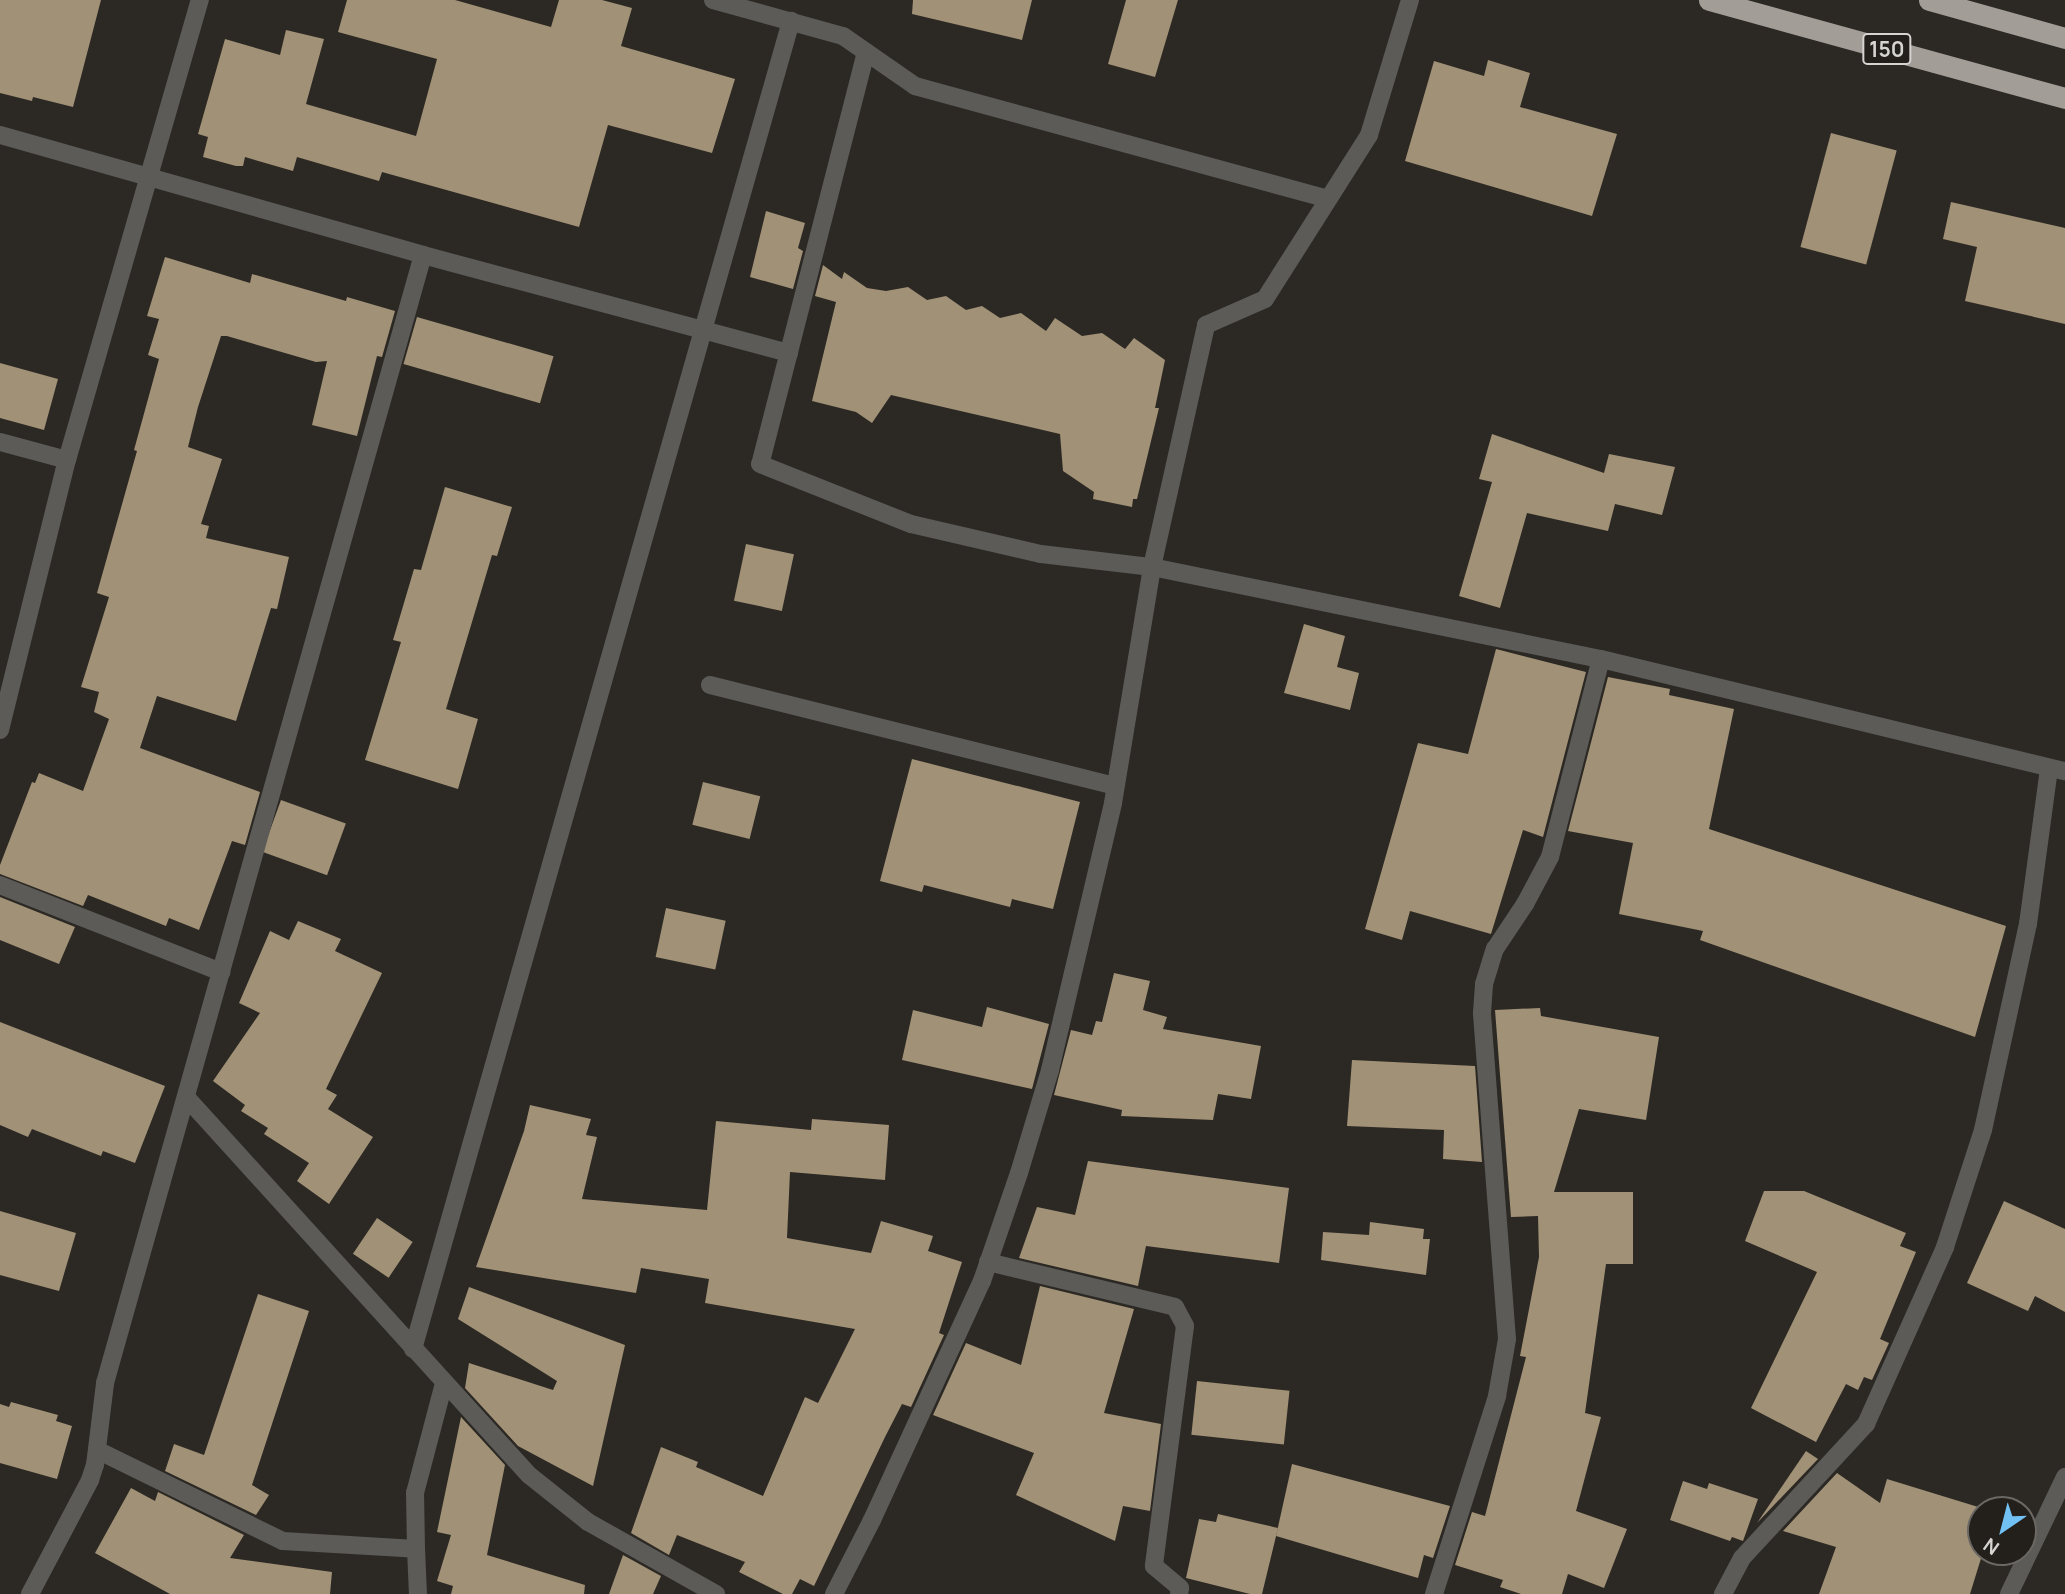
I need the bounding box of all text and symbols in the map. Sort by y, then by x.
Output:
road number: 150 [1861,32,1913,66]
north arrow [1967,1496,2037,1566]
text: N [1978,1532,2004,1561]

